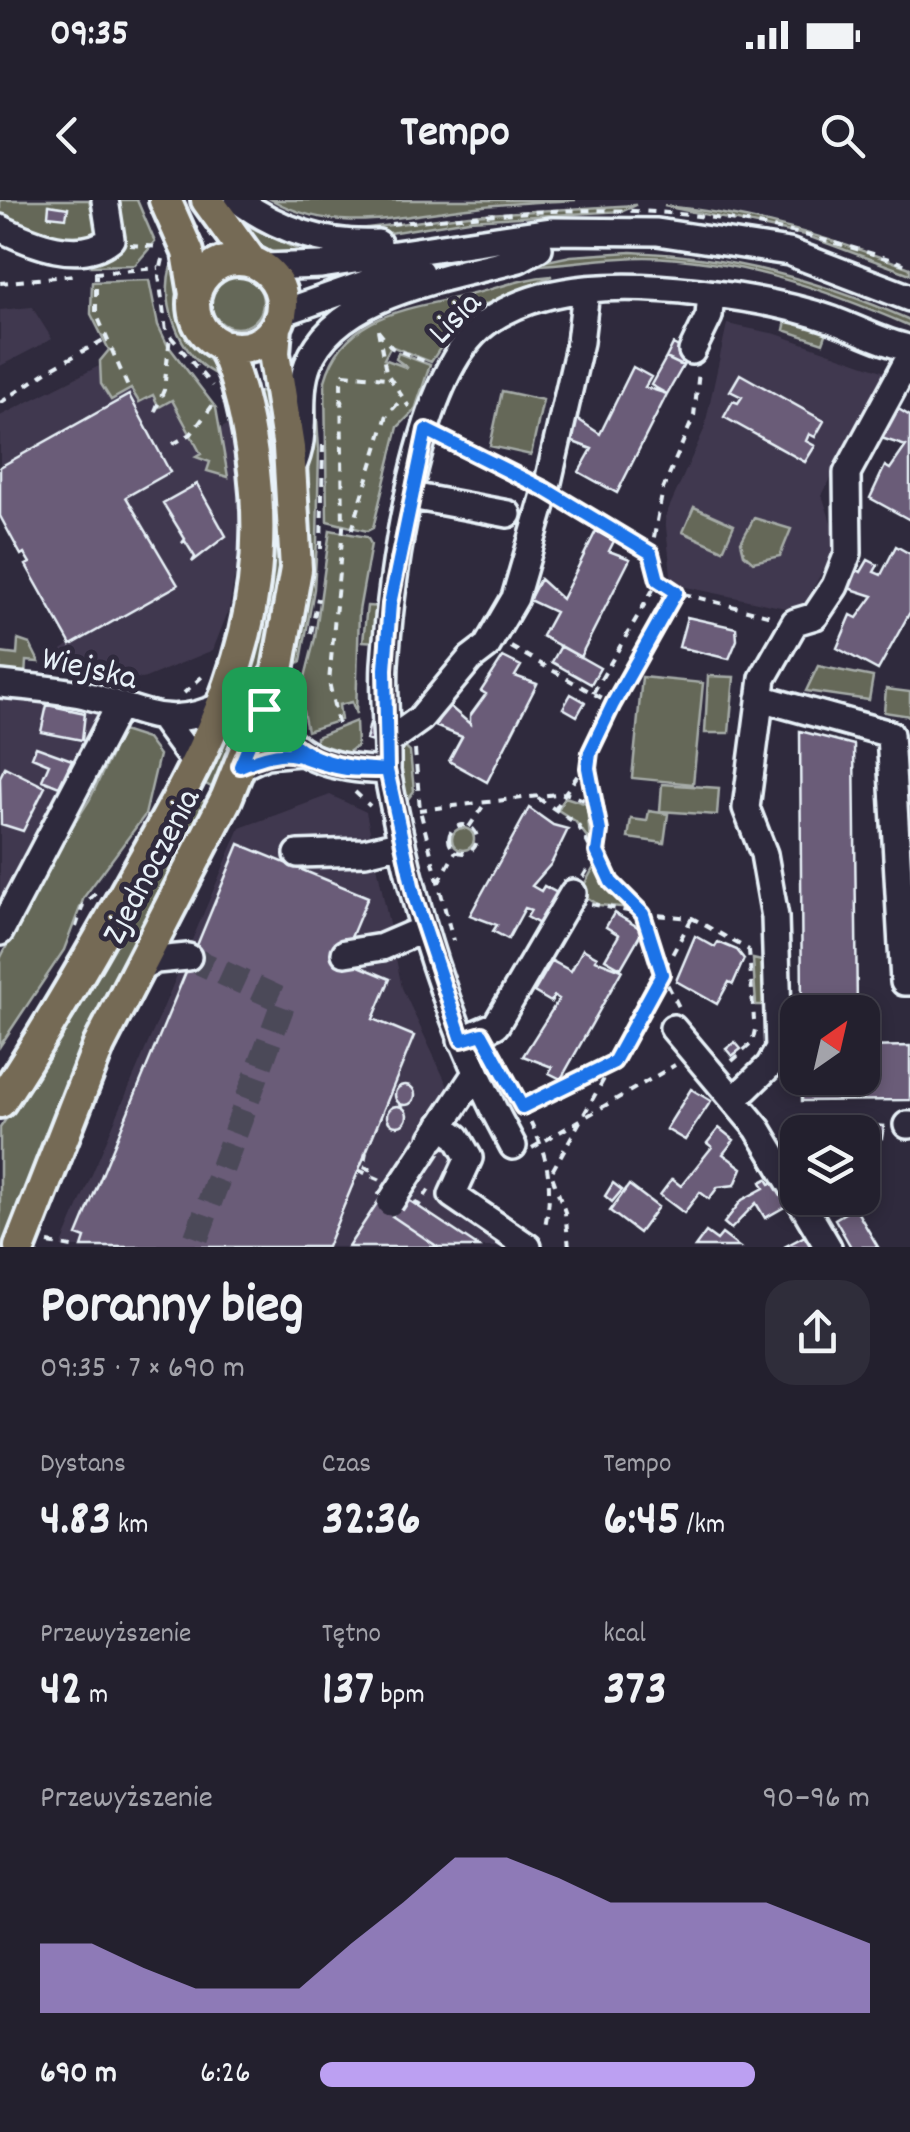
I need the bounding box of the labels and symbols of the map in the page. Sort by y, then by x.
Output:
street label: Lisia [418,281,495,358]
street label: Wiejska [36,636,142,706]
pin [222,667,307,752]
street label: Zjednoczenia [91,780,216,954]
north arrow [780,995,880,1095]

